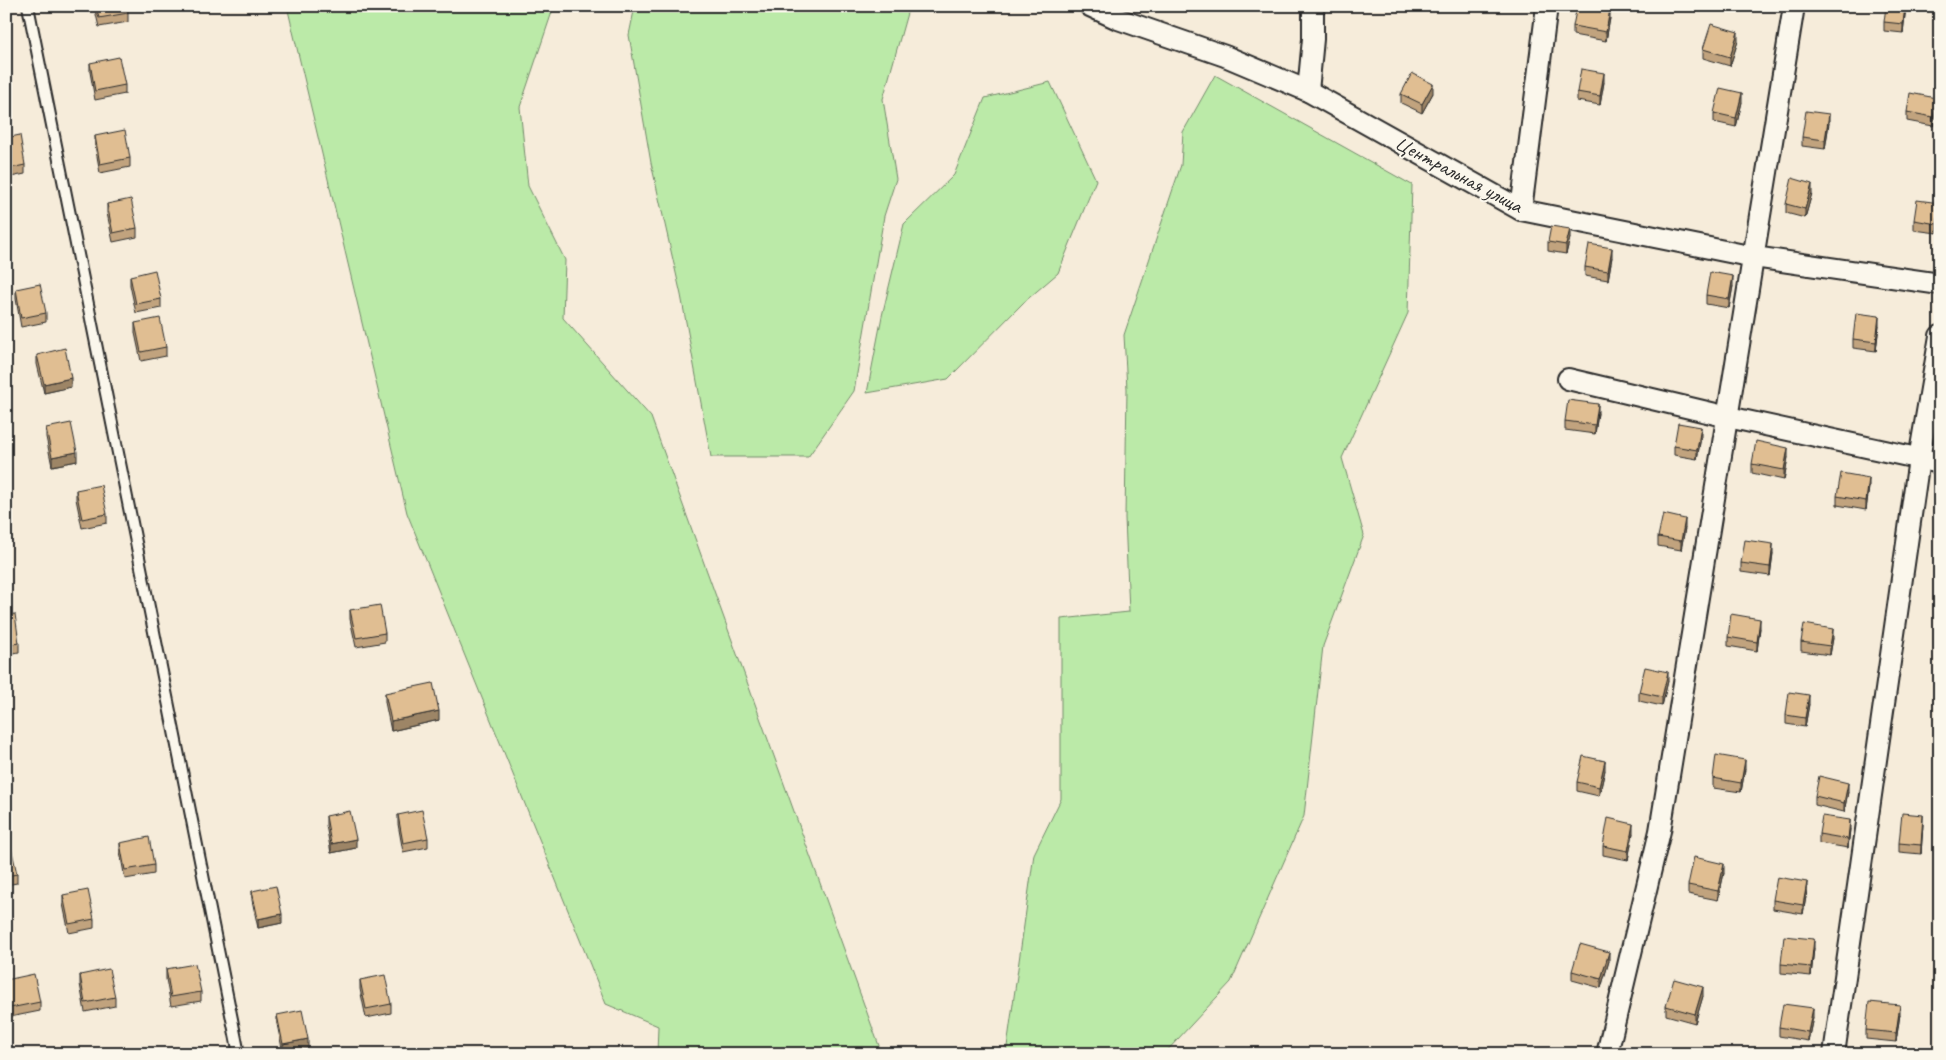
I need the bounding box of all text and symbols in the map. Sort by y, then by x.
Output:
street label: Центральная улица [1391,129,1529,219]

